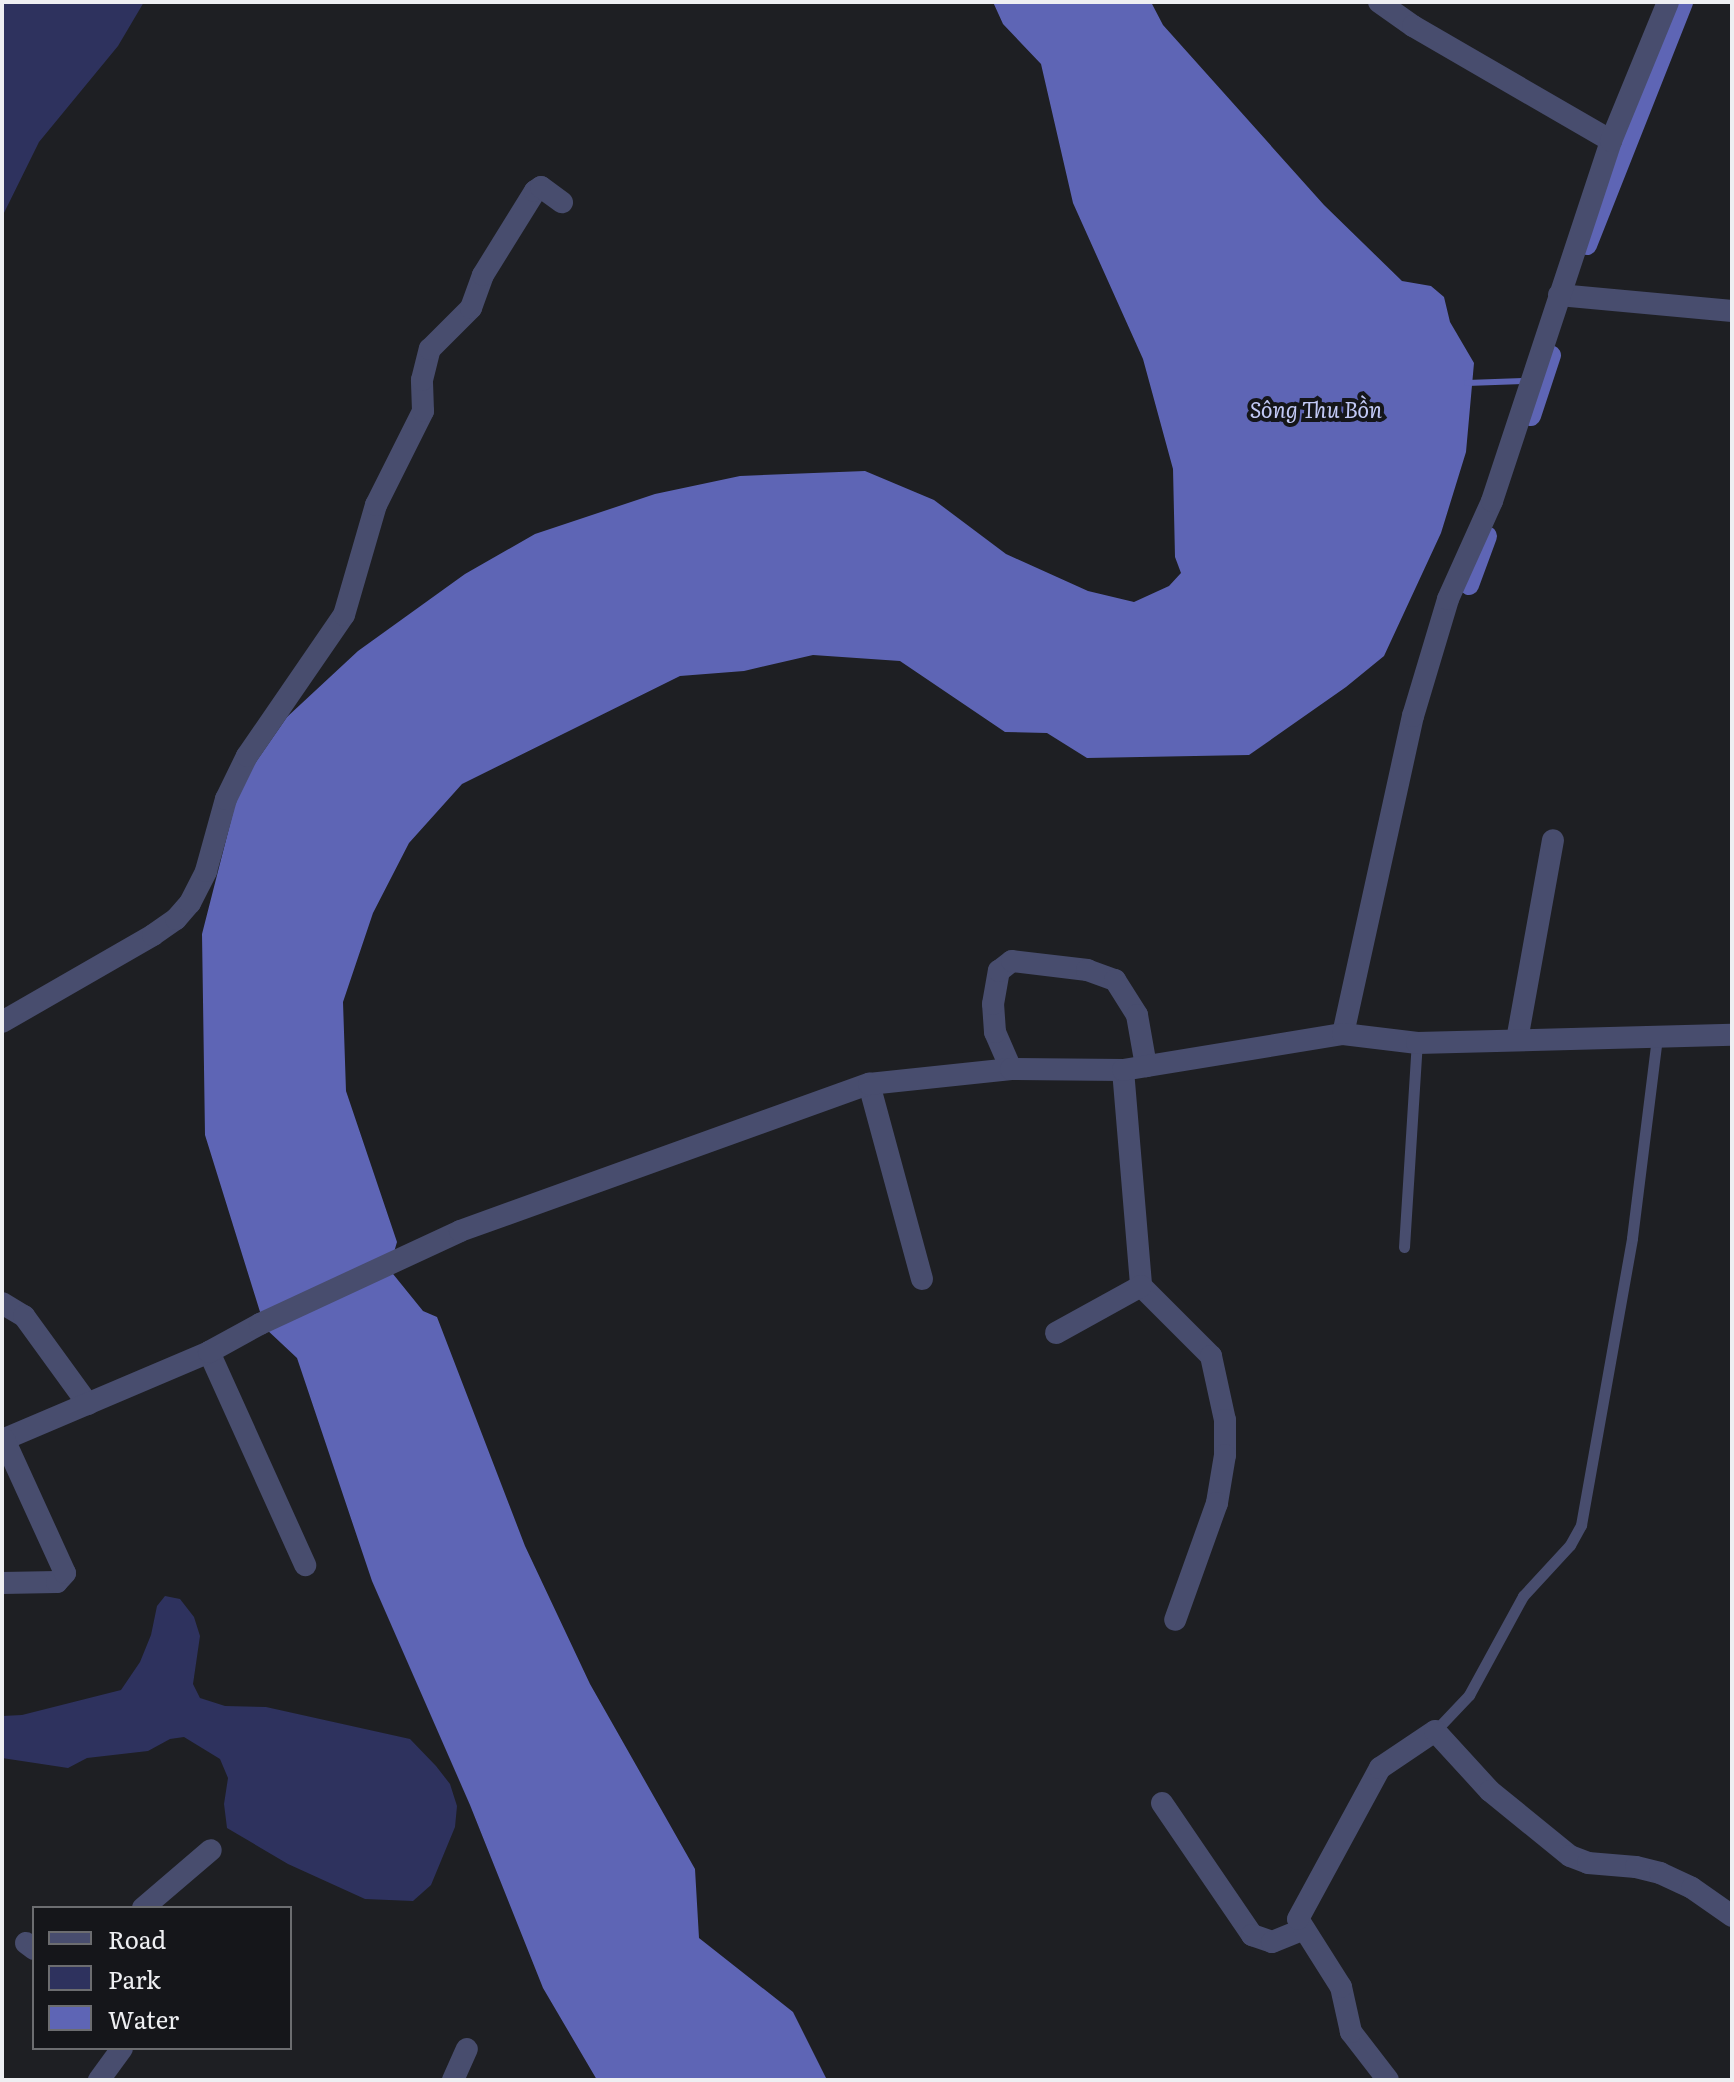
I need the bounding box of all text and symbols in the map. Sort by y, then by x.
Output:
water label: Sông Thu Bồn [1250,396,1382,422]
legend [32,1906,292,2050]
text: Road [108,1921,166,1956]
text: Park [108,1961,161,1996]
text: Water [108,2001,179,2036]

